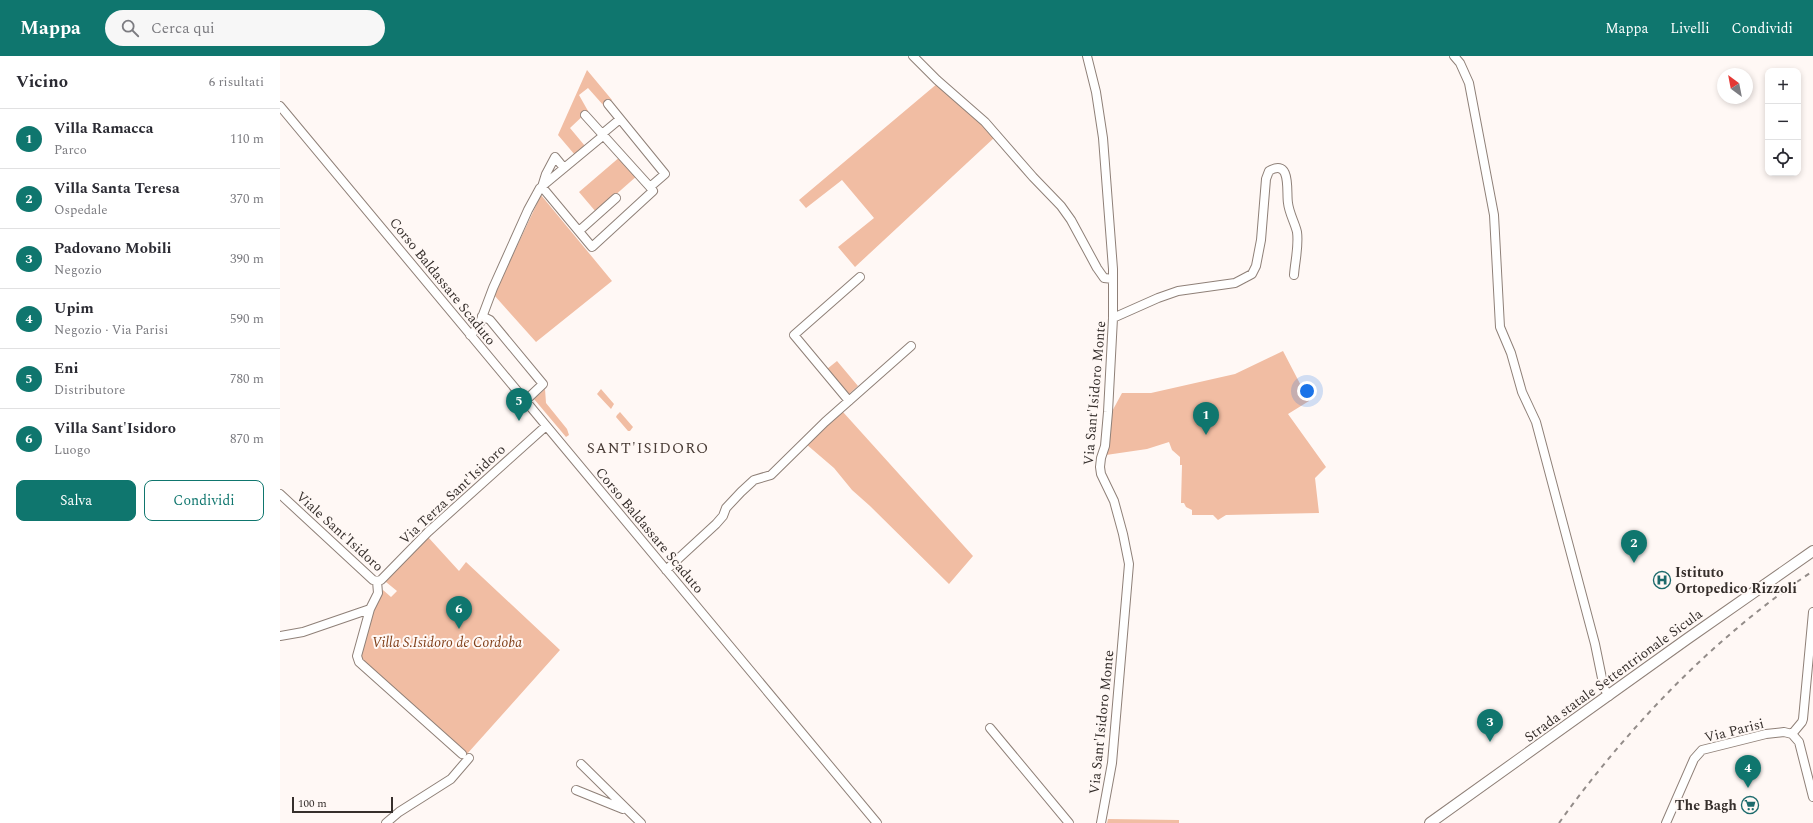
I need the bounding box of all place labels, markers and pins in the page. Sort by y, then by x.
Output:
pin: 5 [506,388,532,421]
pin: 1 [1193,402,1219,435]
pin: 2 [1621,530,1647,563]
place label: Istituto Ortopedico Rizzoli [1675,562,1797,599]
hospital icon: Istituto Ortopedico Rizzoli [1652,570,1672,590]
pin: 6 [446,596,472,629]
pin: 3 [1477,709,1503,742]
pin: 4 [1735,755,1761,788]
place label: The Bagh [1675,795,1737,816]
supermarket icon: The Bagh [1740,795,1760,815]

